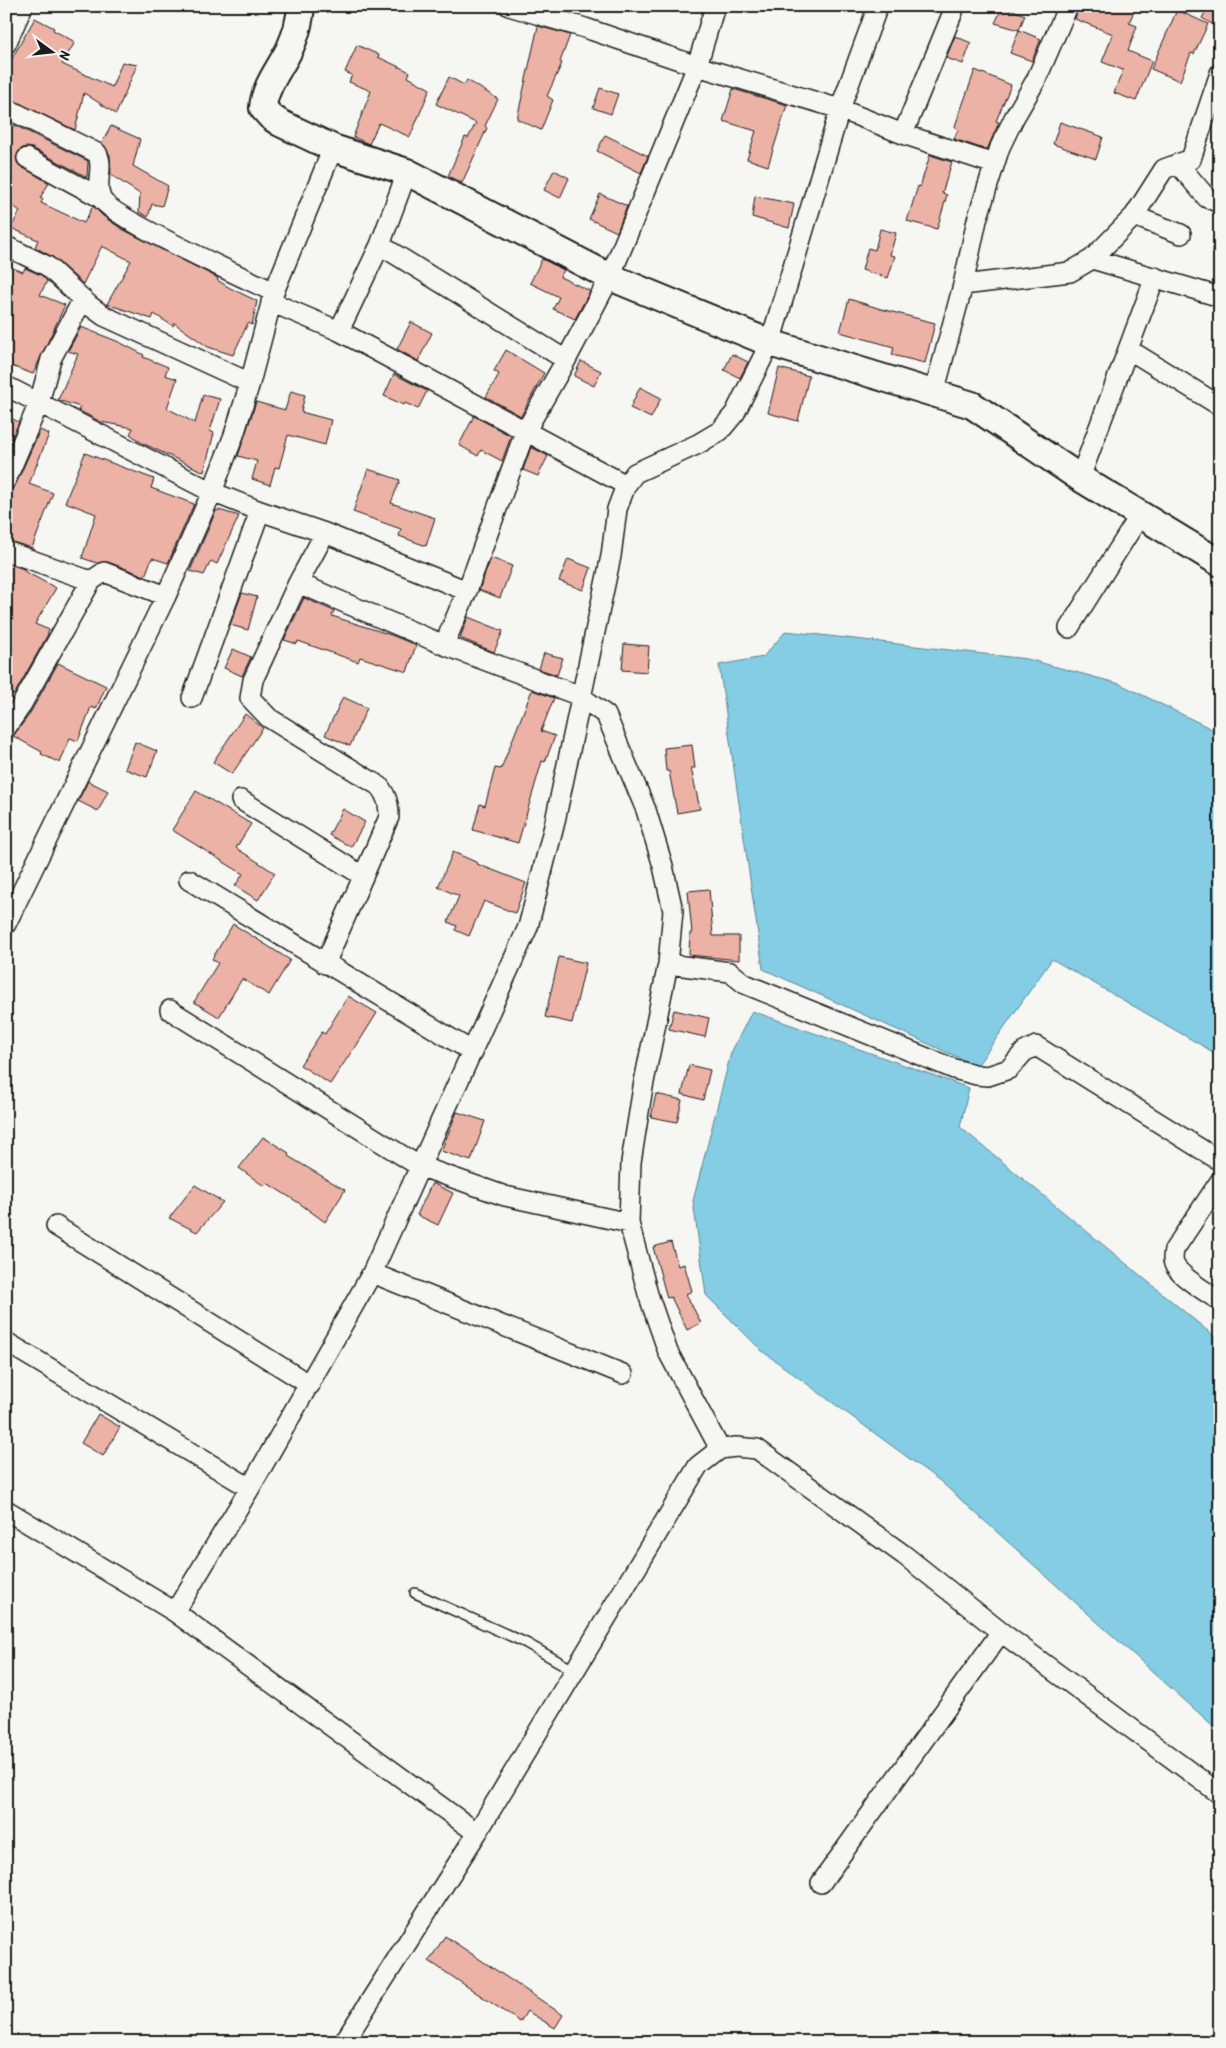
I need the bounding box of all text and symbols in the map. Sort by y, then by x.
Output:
north arrow [28,28,78,78]
text: N [52,48,75,62]

